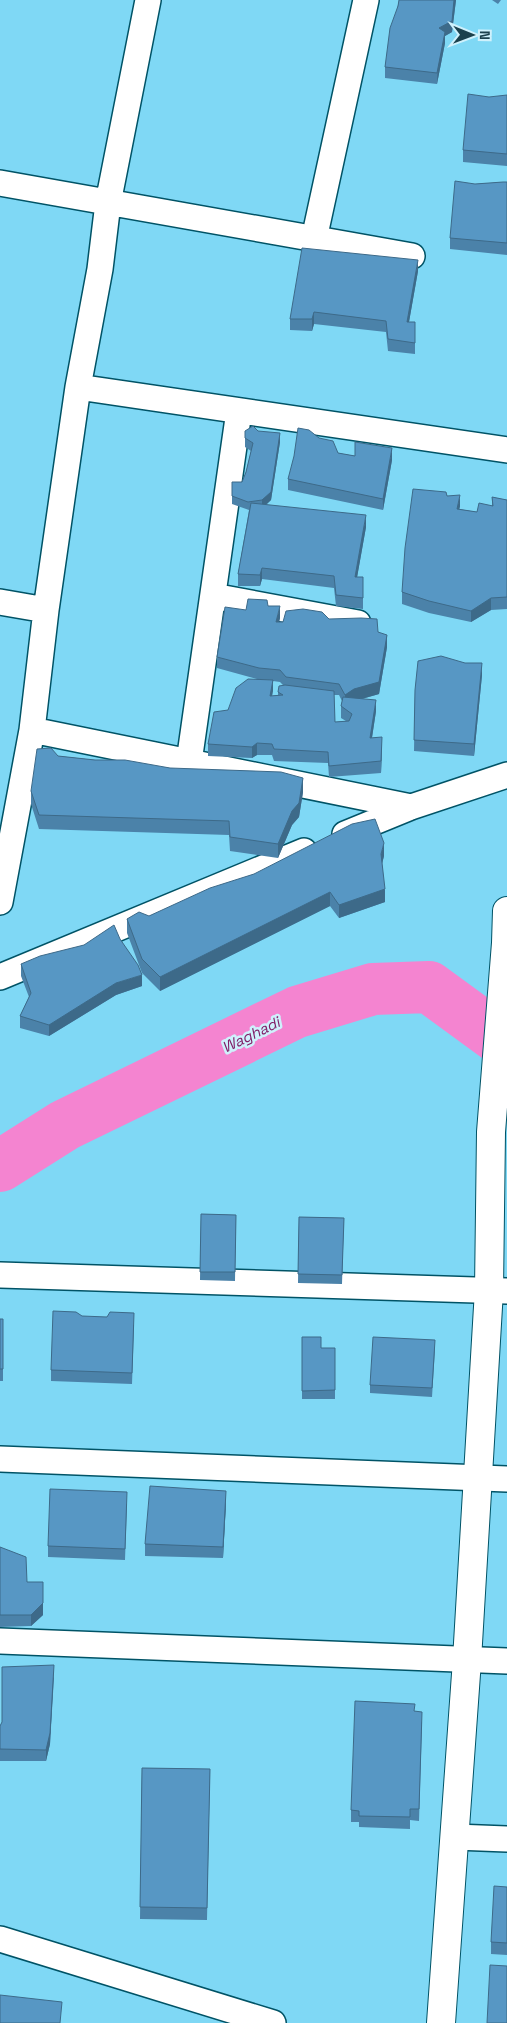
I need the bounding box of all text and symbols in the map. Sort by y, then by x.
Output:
north arrow [447,10,497,60]
text: N [476,30,494,40]
water label: Waghadi [219,1011,285,1057]

